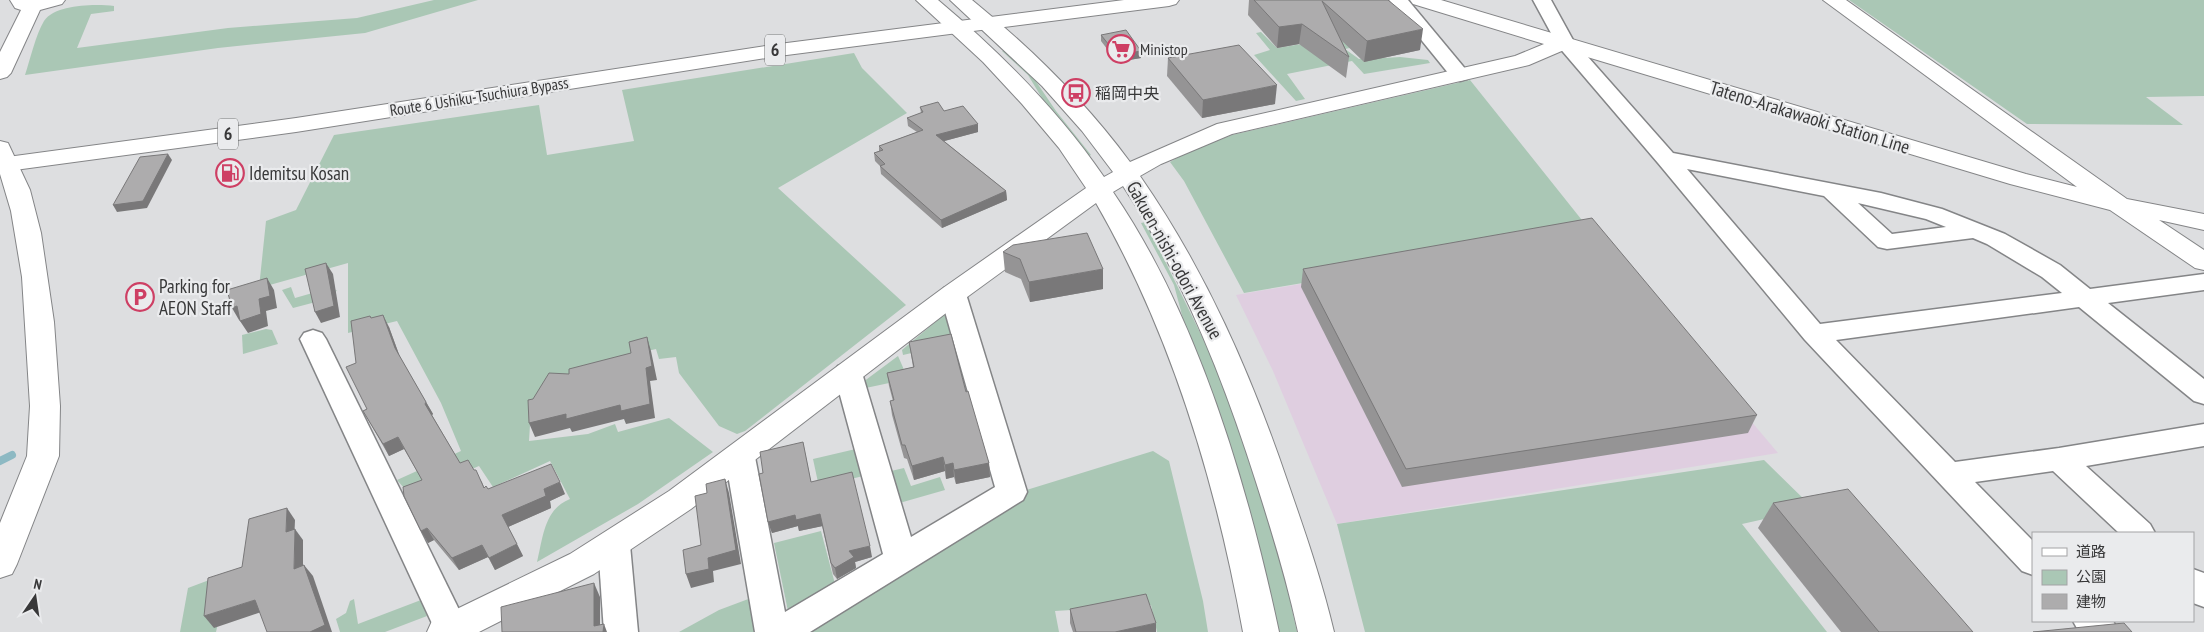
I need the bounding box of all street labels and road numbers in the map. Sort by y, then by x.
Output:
road number: 6 [765,34,785,66]
street label: Route 6 Ushiku-Tsuchiura Bypass [388,72,570,120]
street label: Tateno-Arakawaoki Station Line [1707,75,1913,159]
road number: 6 [218,118,238,150]
street label: Gakuen-nishi-odori Avenue [1122,177,1228,343]

